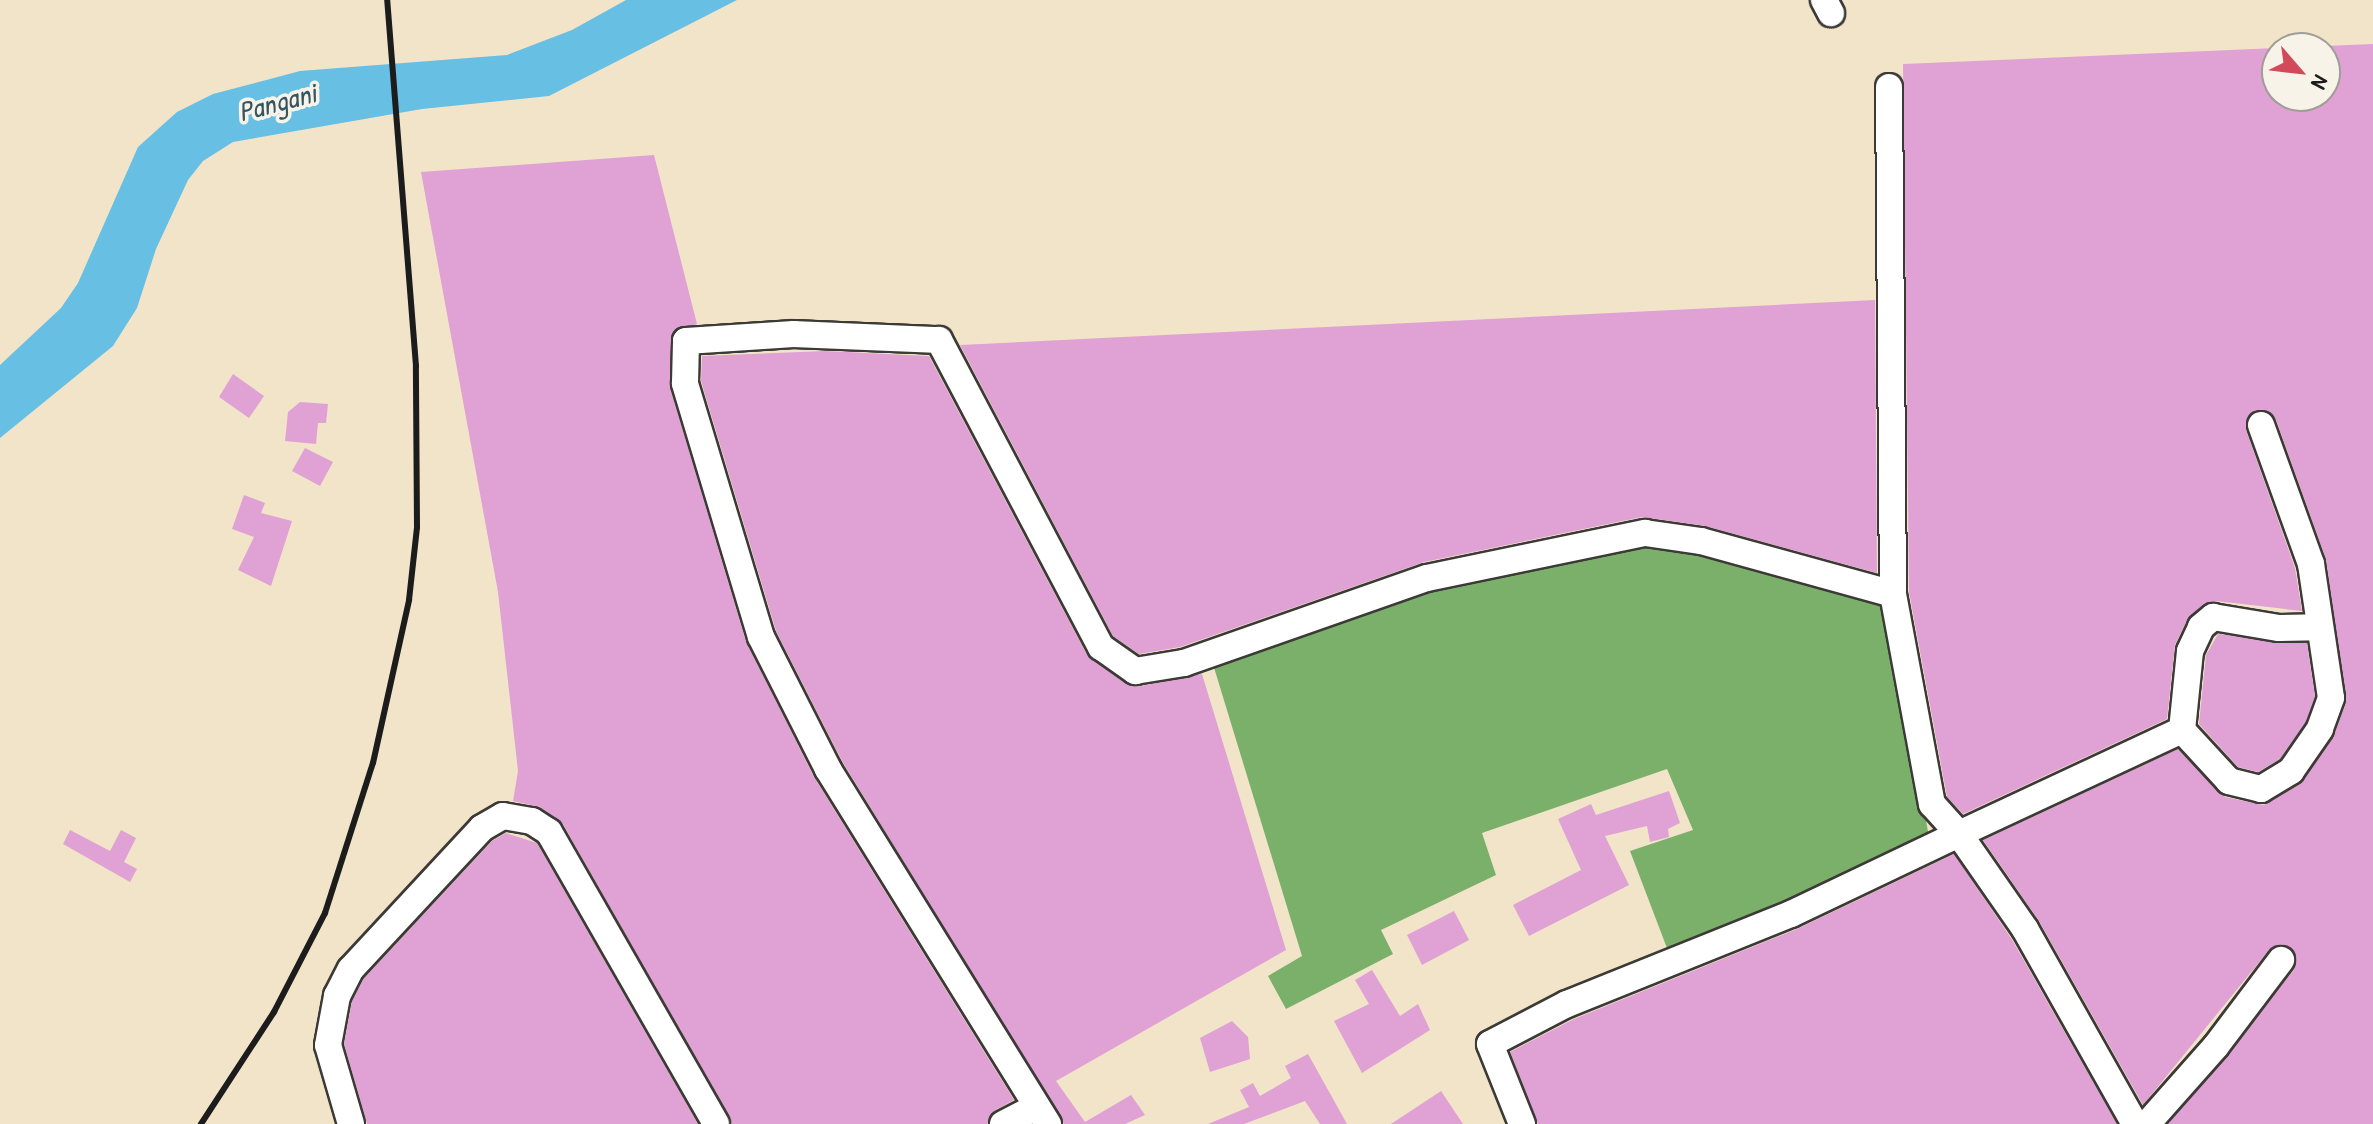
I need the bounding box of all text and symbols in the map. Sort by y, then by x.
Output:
north arrow [2261,32,2341,112]
text: N [2304,70,2336,95]
water label: Pangani [234,75,320,129]

